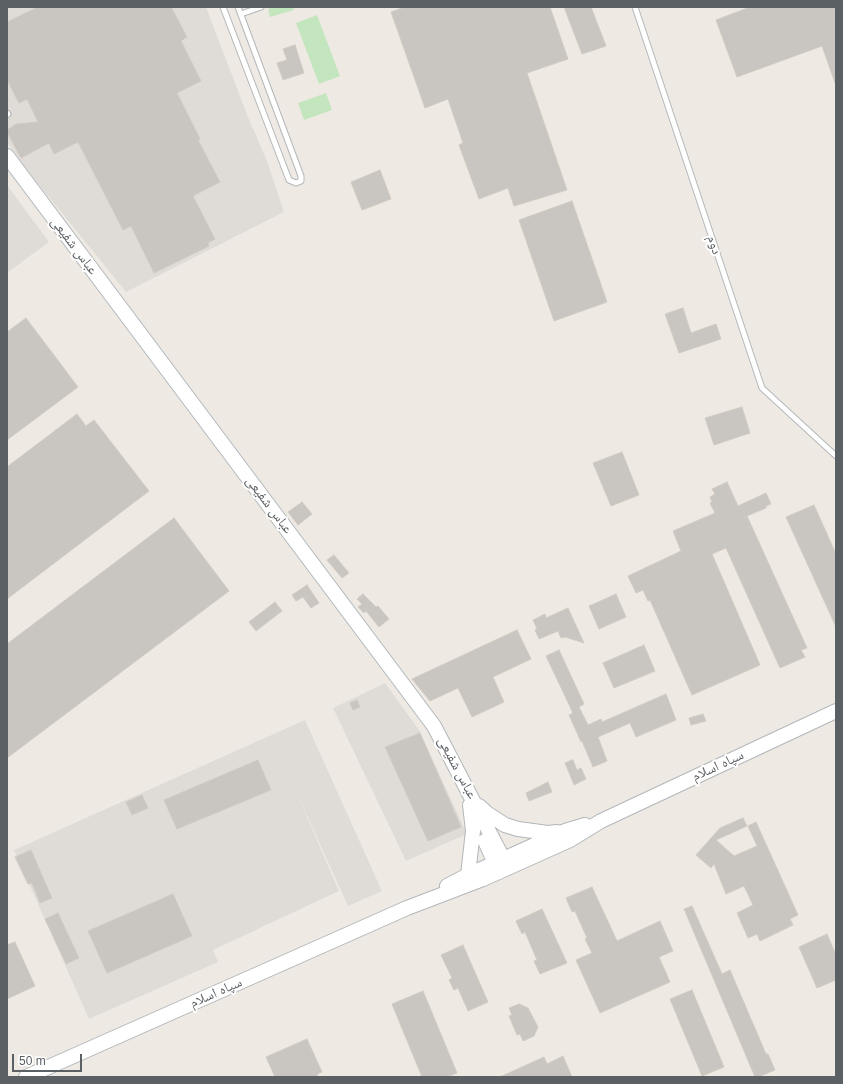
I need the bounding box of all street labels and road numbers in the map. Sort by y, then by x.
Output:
street label: عباس شفیعی [47,214,101,278]
street label: دوم [703,233,725,257]
street label: عباس شفیعی [242,473,296,537]
street label: عباس شفیعی [434,734,480,802]
street label: سپاه اسلام [689,747,747,785]
street label: سپاه اسلام [187,974,245,1012]

